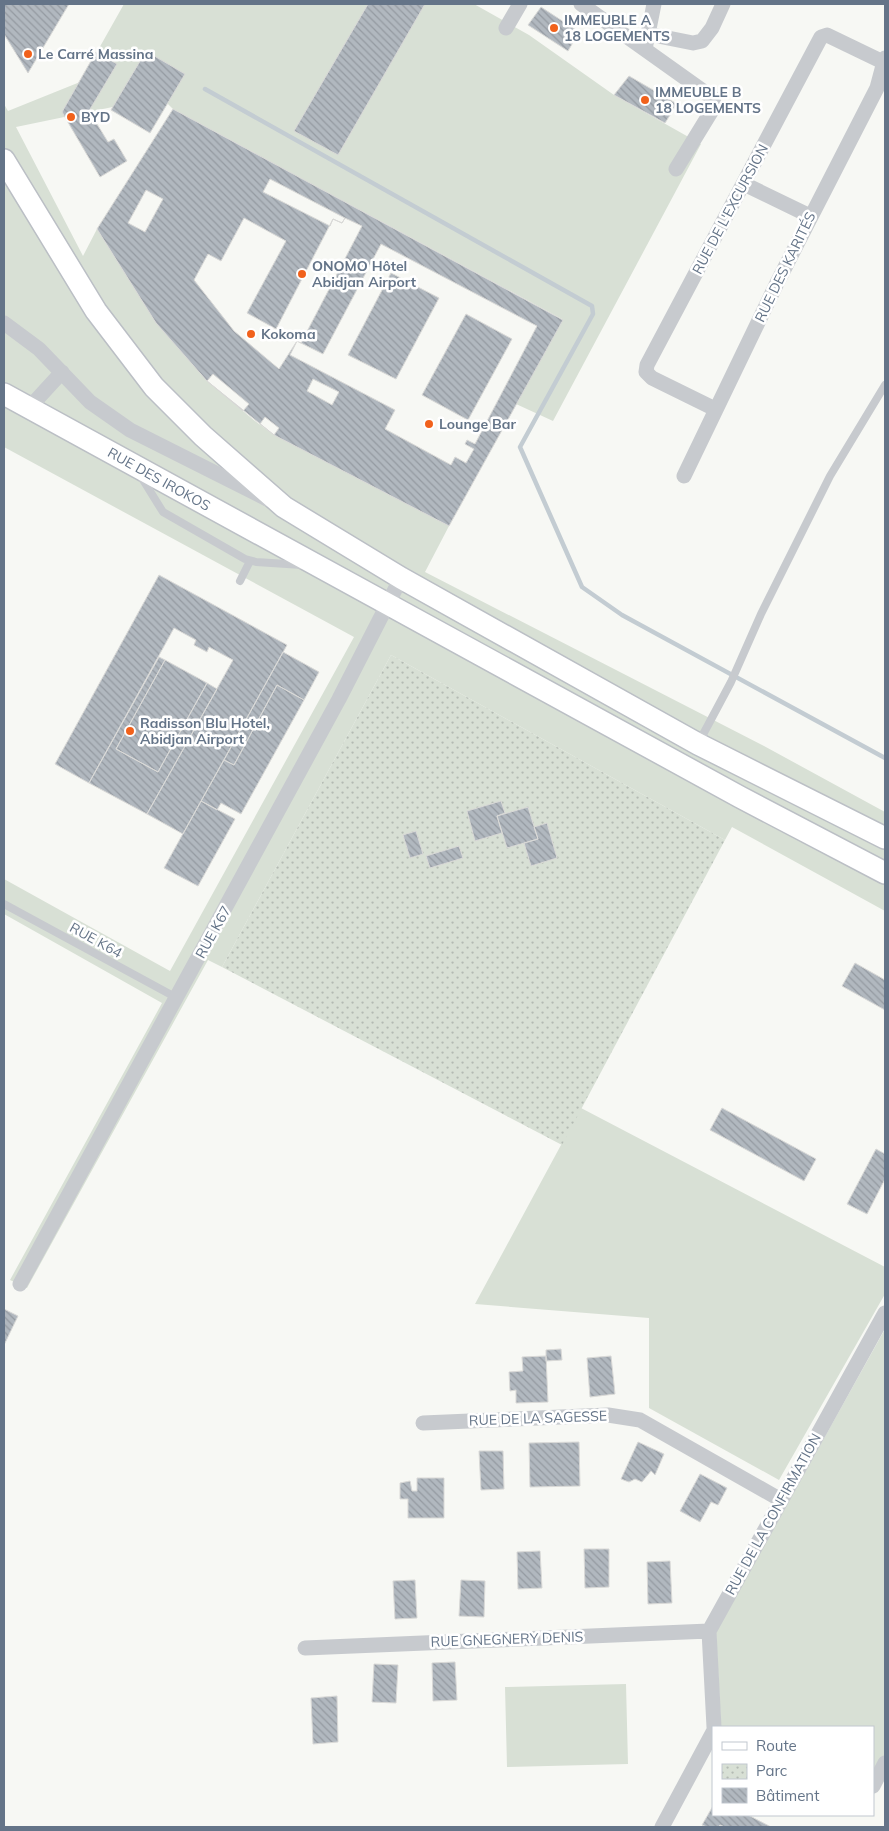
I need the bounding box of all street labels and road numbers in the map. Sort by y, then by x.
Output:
street label: RUE DE L'EXCURSION [688,141,772,277]
street label: RUE DES KARITÉS [751,209,820,325]
street label: RUE DES IROKOS [104,443,214,515]
street label: RUE K67 [191,902,235,962]
street label: RUE K64 [66,918,126,962]
street label: RUE DE LA SAGESSE [469,1407,607,1429]
street label: RUE DE LA CONFIRMATION [721,1430,825,1598]
street label: RUE GNEGNERY DENIS [430,1627,584,1651]

